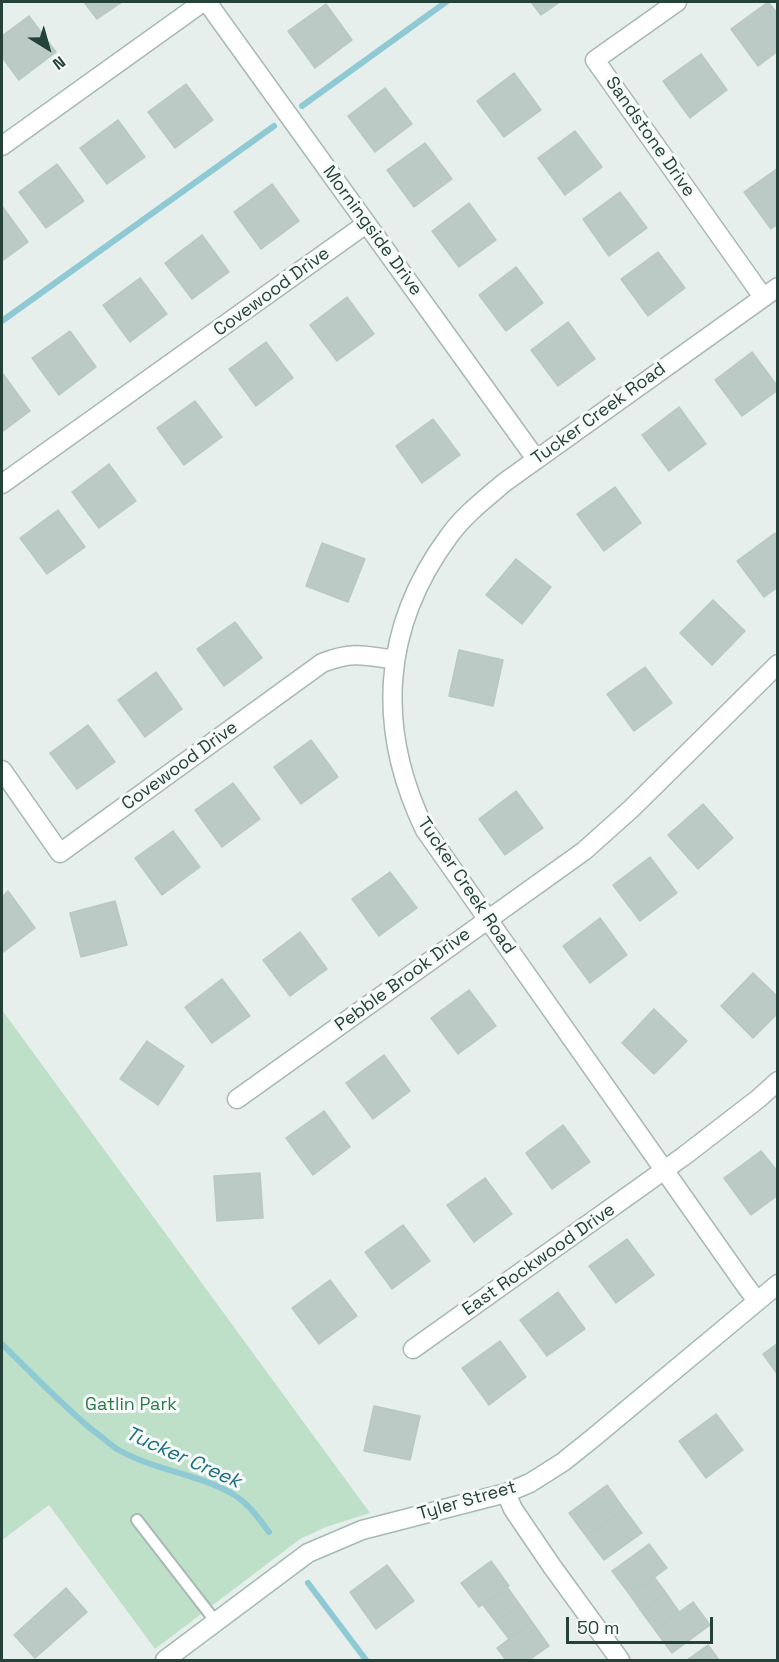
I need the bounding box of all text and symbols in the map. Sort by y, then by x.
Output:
north arrow [18,18,78,78]
text: N [49,51,70,74]
street label: Sandstone Drive [600,73,700,201]
street label: Morningside Drive [318,162,426,300]
street label: Covewood Drive [210,243,334,341]
street label: Tucker Creek Road [528,358,670,470]
street label: Covewood Drive [118,717,242,815]
street label: Tucker Creek Road [412,814,520,958]
street label: Pebble Brook Drive [331,924,475,1036]
street label: East Rockwood Drive [459,1199,619,1321]
park label: Gatlin Park [85,1394,177,1416]
water label: Tucker Creek [122,1422,244,1494]
street label: Tyler Street [415,1477,519,1525]
scale bar [569,1605,716,1643]
text: 50 m [577,1616,619,1639]

